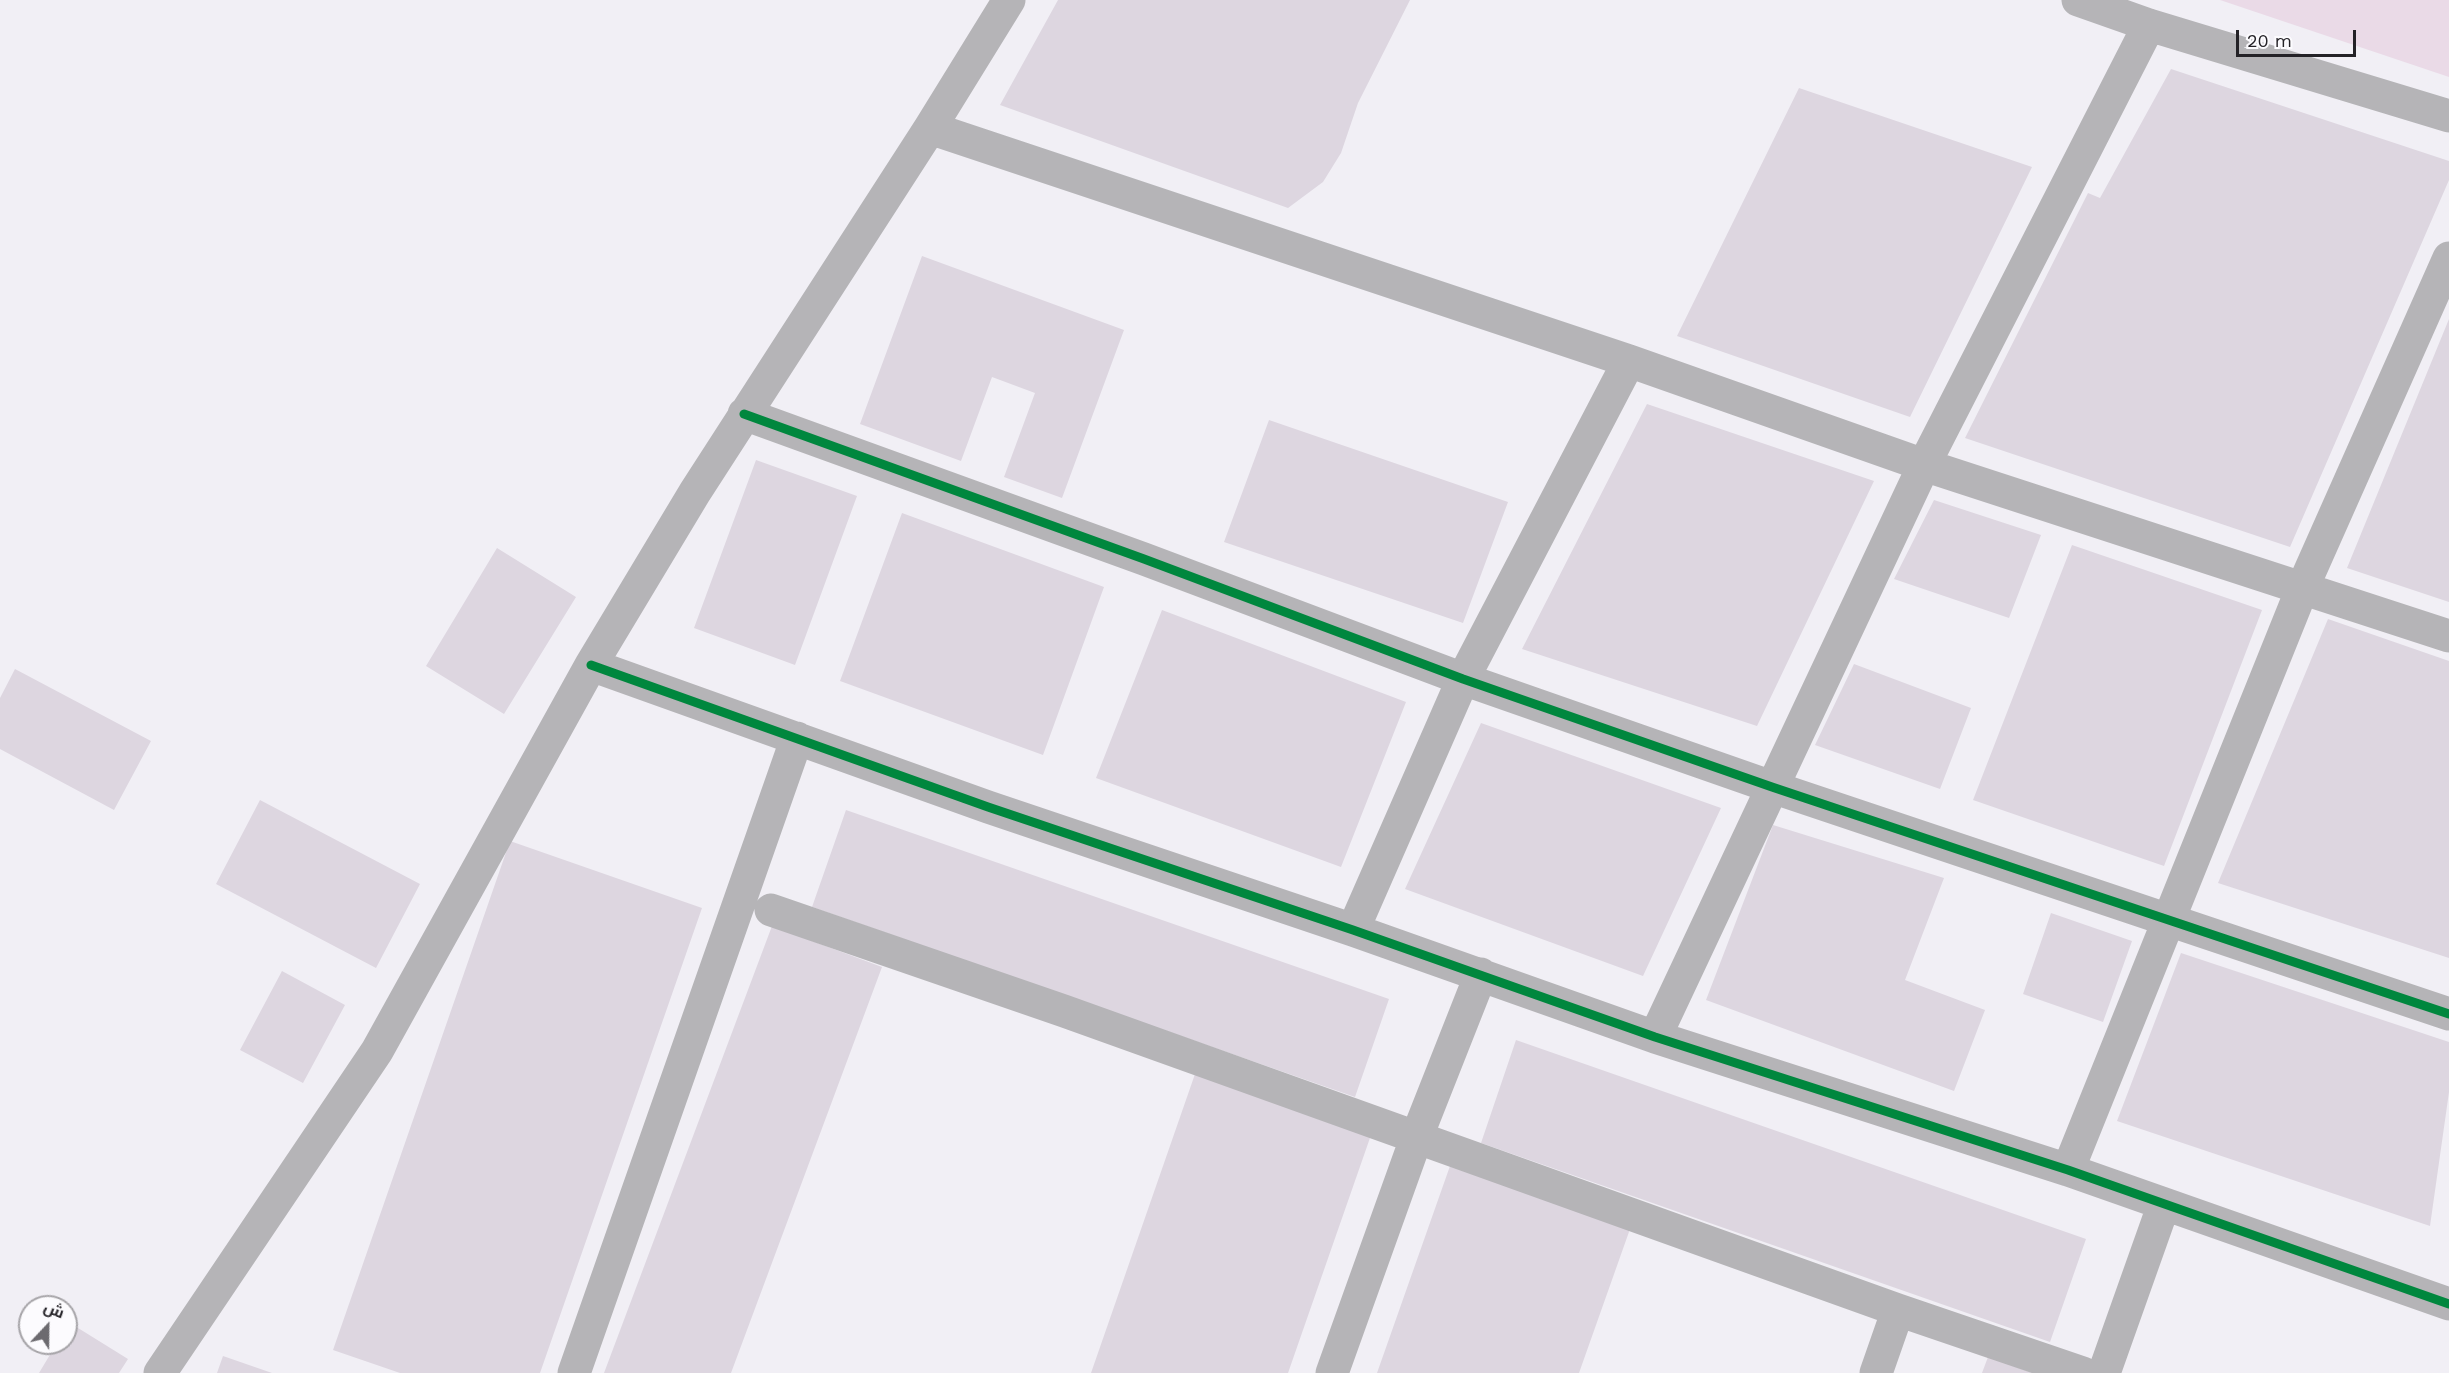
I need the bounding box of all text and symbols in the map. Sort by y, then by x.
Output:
scale bar [2239,18,2359,56]
text: 20 m [2247,30,2292,51]
north arrow [18,1295,78,1355]
text: ش [41,1297,67,1322]

